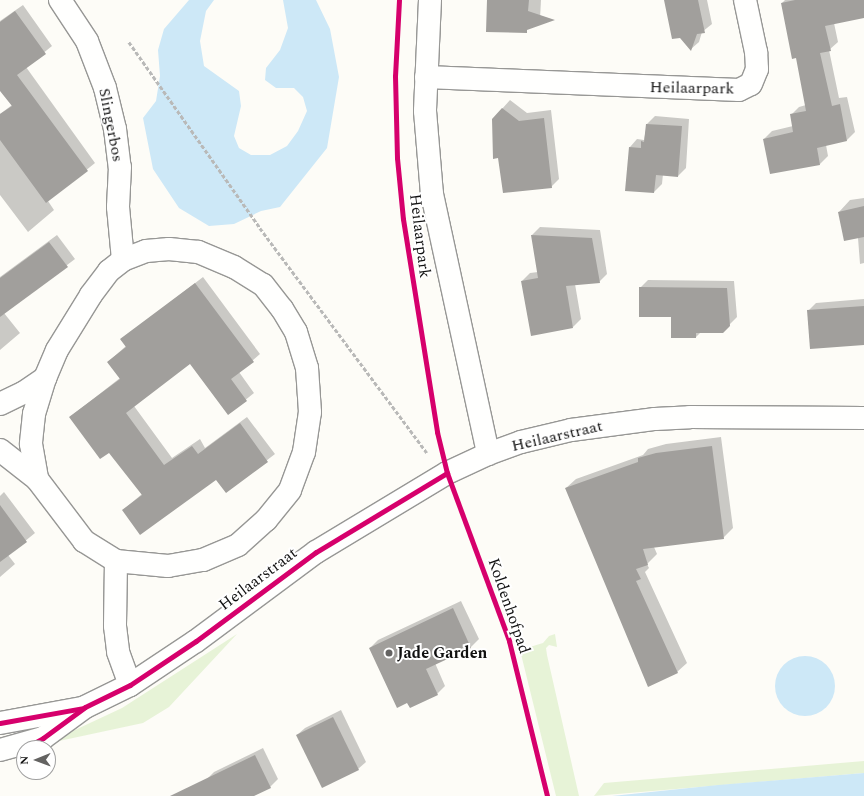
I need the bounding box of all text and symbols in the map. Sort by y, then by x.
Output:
street label: Heilaarpark [650,78,734,98]
street label: Slingerbos [94,87,128,163]
street label: Heilaarpark [405,193,435,279]
street label: Heilaarstraat [510,416,604,456]
street label: Heilaarstraat [215,543,301,615]
street label: Koldenhofpad [484,556,534,656]
place label: Jade Garden [397,643,488,663]
marker: Jade Garden [384,648,394,658]
north arrow [16,740,56,780]
text: N [16,756,33,765]

